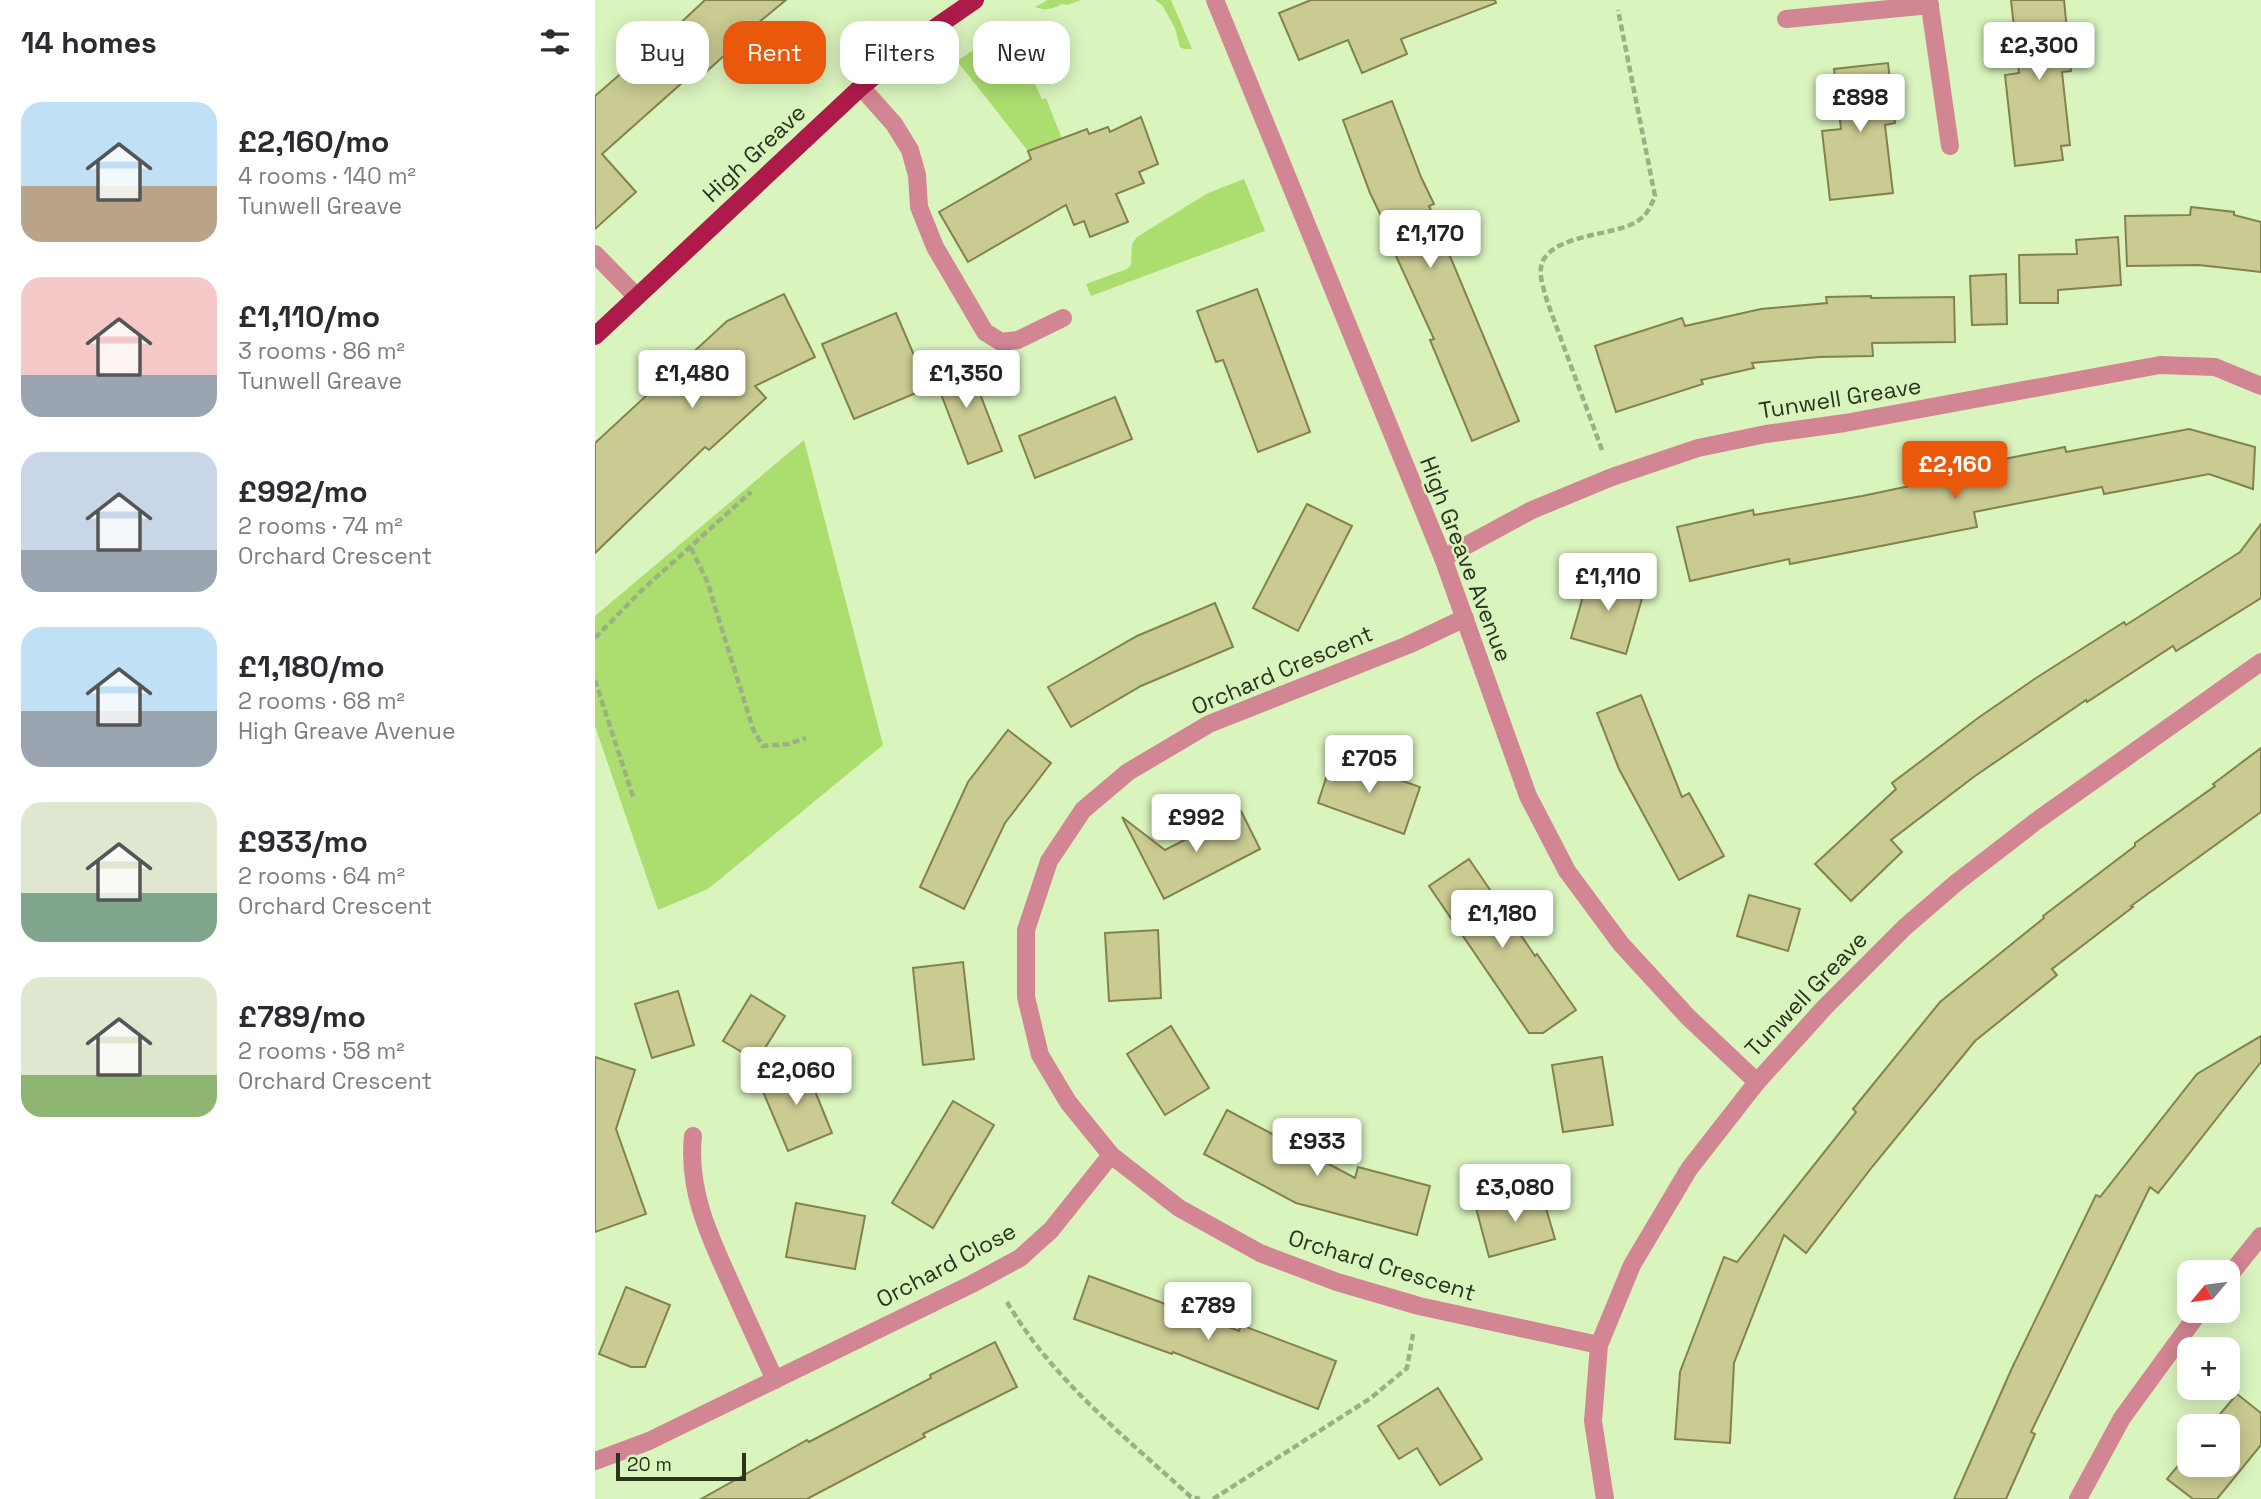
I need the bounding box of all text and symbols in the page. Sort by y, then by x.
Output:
chip: Buy [616,21,709,84]
chip: Rent [723,21,826,84]
chip: Filters [840,21,959,84]
chip: New [973,21,1070,84]
pin: £2,300 [1982,22,2096,82]
text: 14 homes [21,23,157,62]
icon: filters [536,23,574,61]
text: £2,300 [2000,30,2078,60]
pin: £898 [1819,74,1901,134]
text: £898 [1832,82,1888,112]
street label: High Greave [696,97,812,209]
text: £2,160/mo [238,122,389,161]
icon: home [77,130,161,214]
text: 4 rooms · 140 m² [238,161,416,191]
text: Tunwell Greave [238,191,402,221]
pin: £1,170 [1373,210,1487,270]
text: £1,170 [1396,218,1464,248]
text: £1,110/mo [238,297,380,336]
icon: home [77,305,161,389]
text: 3 rooms · 86 m² [238,336,405,366]
pin: £1,480 [635,350,749,410]
pin: £1,350 [909,350,1023,410]
text: £1,480 [654,358,730,388]
text: £1,350 [929,358,1003,388]
text: Tunwell Greave [238,366,402,396]
street label: Tunwell Greave [1757,370,1923,426]
pin: £2,160 [1898,442,2012,501]
text: £2,160 [1918,449,1992,479]
street label: High Greave Avenue [1413,452,1519,666]
text: £992/mo [238,472,368,511]
icon: home [77,480,161,564]
text: 2 rooms · 74 m² [238,511,403,541]
text: Orchard Crescent [238,541,432,571]
pin: £1,110 [1551,554,1665,613]
text: £1,110 [1575,561,1641,591]
street label: Orchard Crescent [1187,618,1377,722]
text: £1,180/mo [238,647,385,686]
icon: home [77,655,161,739]
text: 2 rooms · 68 m² [238,686,405,716]
text: High Greave Avenue [238,716,456,746]
pin: £705 [1328,736,1410,795]
text: £705 [1341,743,1397,773]
pin: £992 [1155,794,1237,854]
text: £992 [1168,802,1224,832]
text: £933/mo [238,822,368,861]
icon: home [77,830,161,914]
text: 2 rooms · 64 m² [238,861,405,891]
pin: £1,180 [1445,890,1559,950]
text: Orchard Crescent [238,891,432,921]
text: £1,180 [1467,898,1537,928]
street label: Tunwell Greave [1738,925,1874,1063]
text: £789/mo [238,997,366,1036]
icon: home [77,1005,161,1089]
text: 2 rooms · 58 m² [238,1036,405,1066]
pin: £2,060 [739,1048,853,1107]
text: £2,060 [757,1055,835,1085]
text: Orchard Crescent [238,1066,432,1096]
pin: £933 [1276,1118,1358,1178]
text: £933 [1289,1126,1345,1156]
pin: £3,080 [1458,1164,1572,1224]
text: £3,080 [1476,1172,1554,1202]
street label: Orchard Close [871,1216,1021,1314]
street label: Orchard Crescent [1285,1222,1479,1308]
north arrow [2177,1260,2240,1323]
map controls [2177,1260,2240,1477]
pin: £789 [1167,1282,1249,1342]
text: £789 [1180,1290,1236,1320]
button: + [2177,1337,2240,1400]
button: − [2177,1414,2240,1477]
scale bar [616,1450,745,1482]
text: 20 m [627,1452,672,1477]

